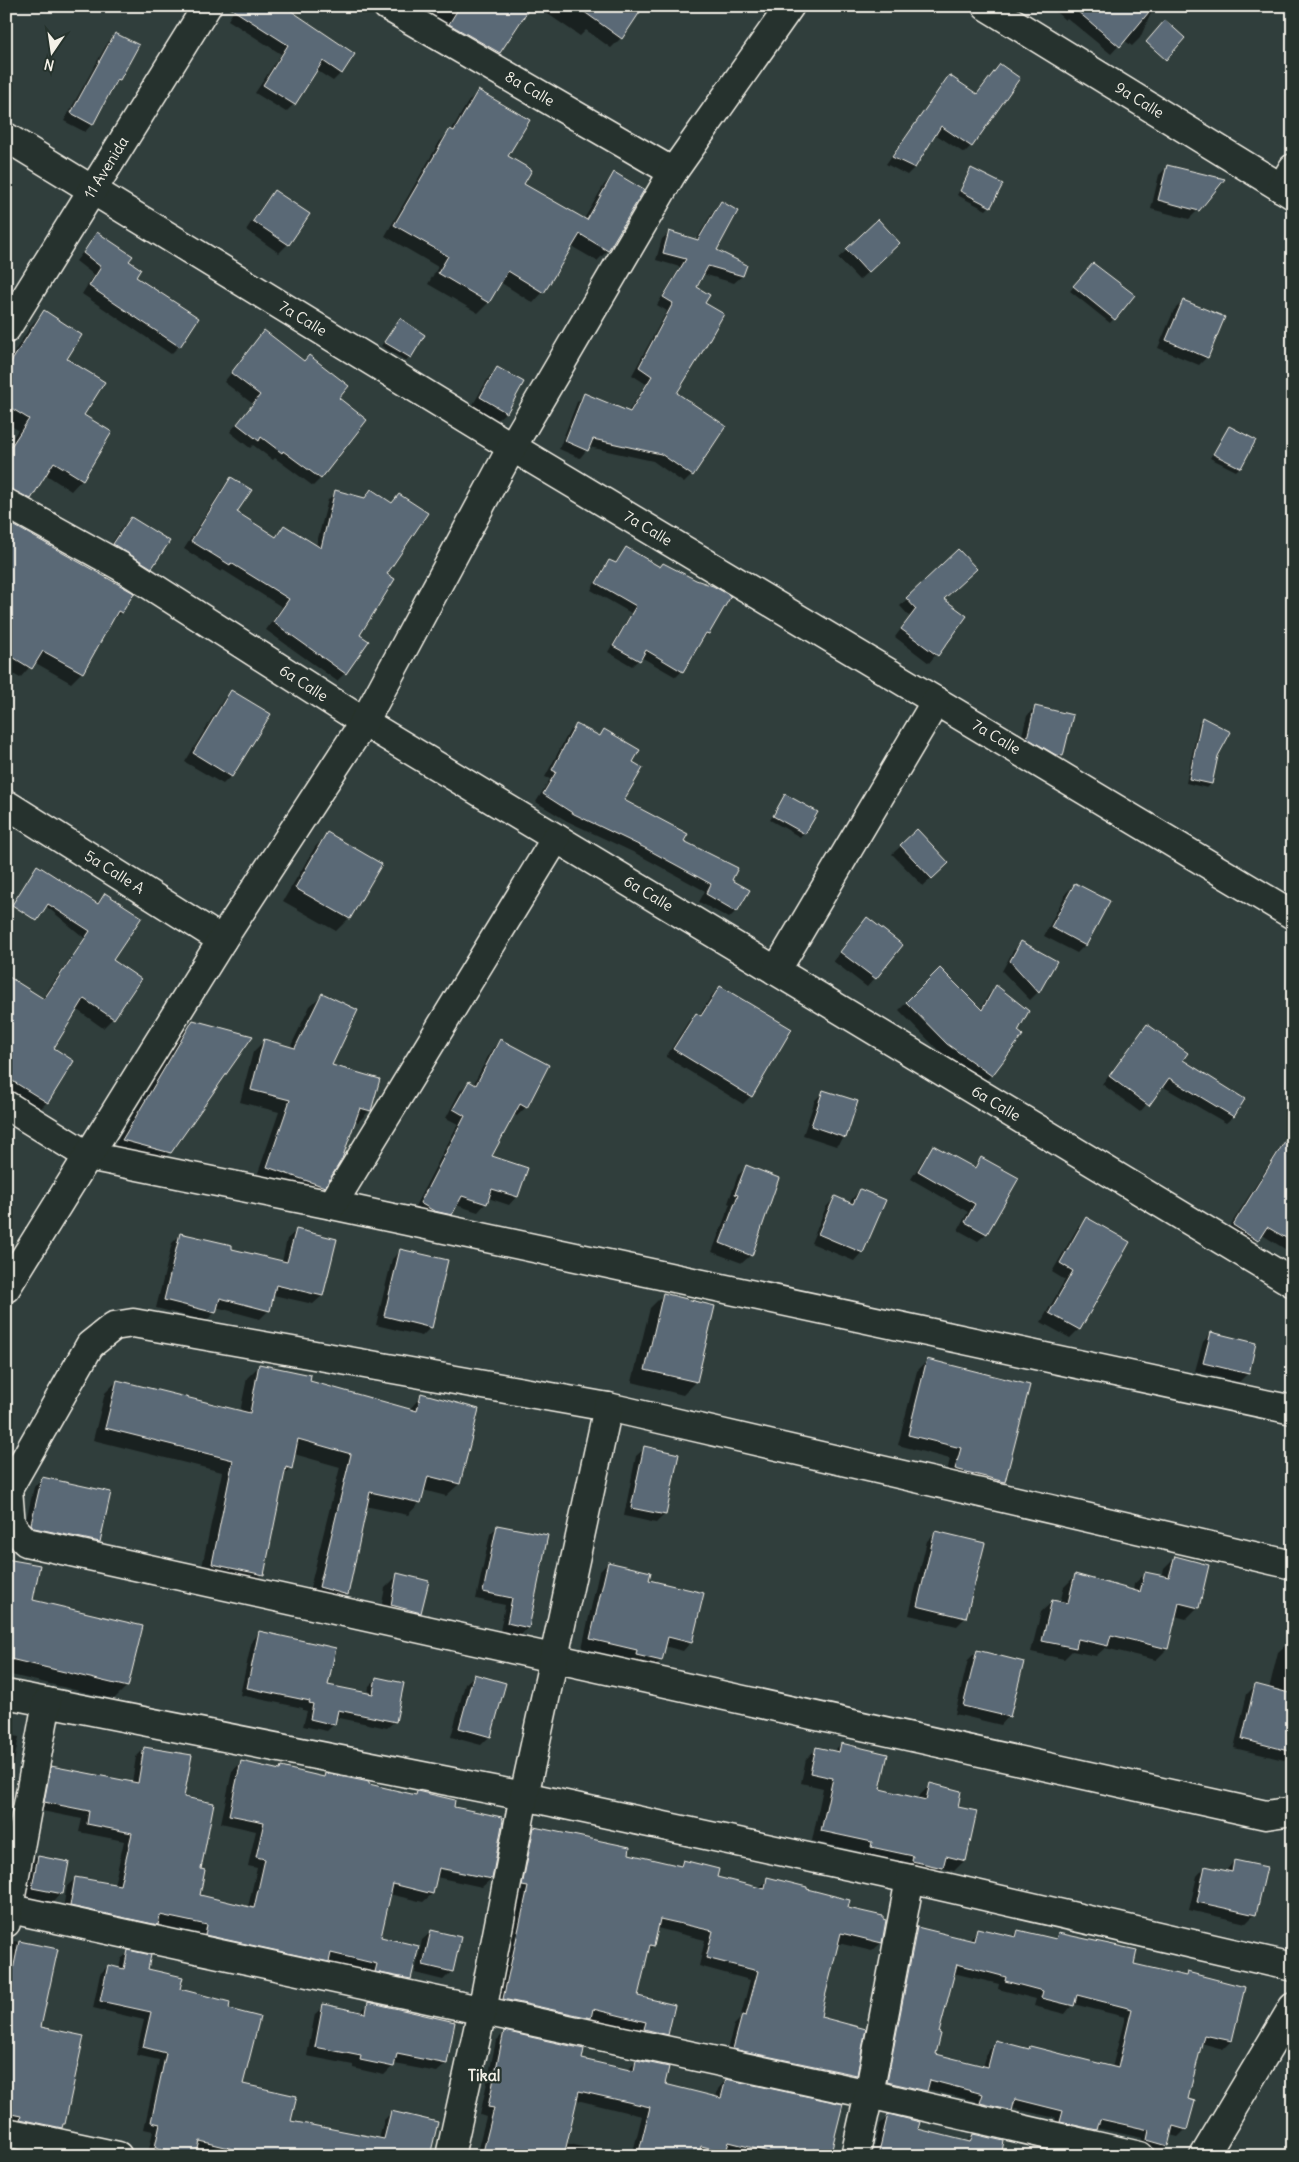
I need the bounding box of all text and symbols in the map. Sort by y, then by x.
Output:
north arrow [28,28,78,78]
text: N [42,55,56,75]
street label: 8a Calle [502,67,558,110]
street label: 9a Calle [1112,78,1168,122]
street label: 11 Avenida [79,132,133,202]
street label: 7a Calle [276,297,330,340]
street label: 7a Calle [621,506,676,550]
street label: 6a Calle [276,660,332,705]
street label: 7a Calle [969,715,1024,758]
street label: 5a Calle A [81,846,148,898]
street label: 6a Calle [621,871,677,915]
street label: 6a Calle [968,1081,1024,1125]
district label: Tikal [468,2065,500,2085]

